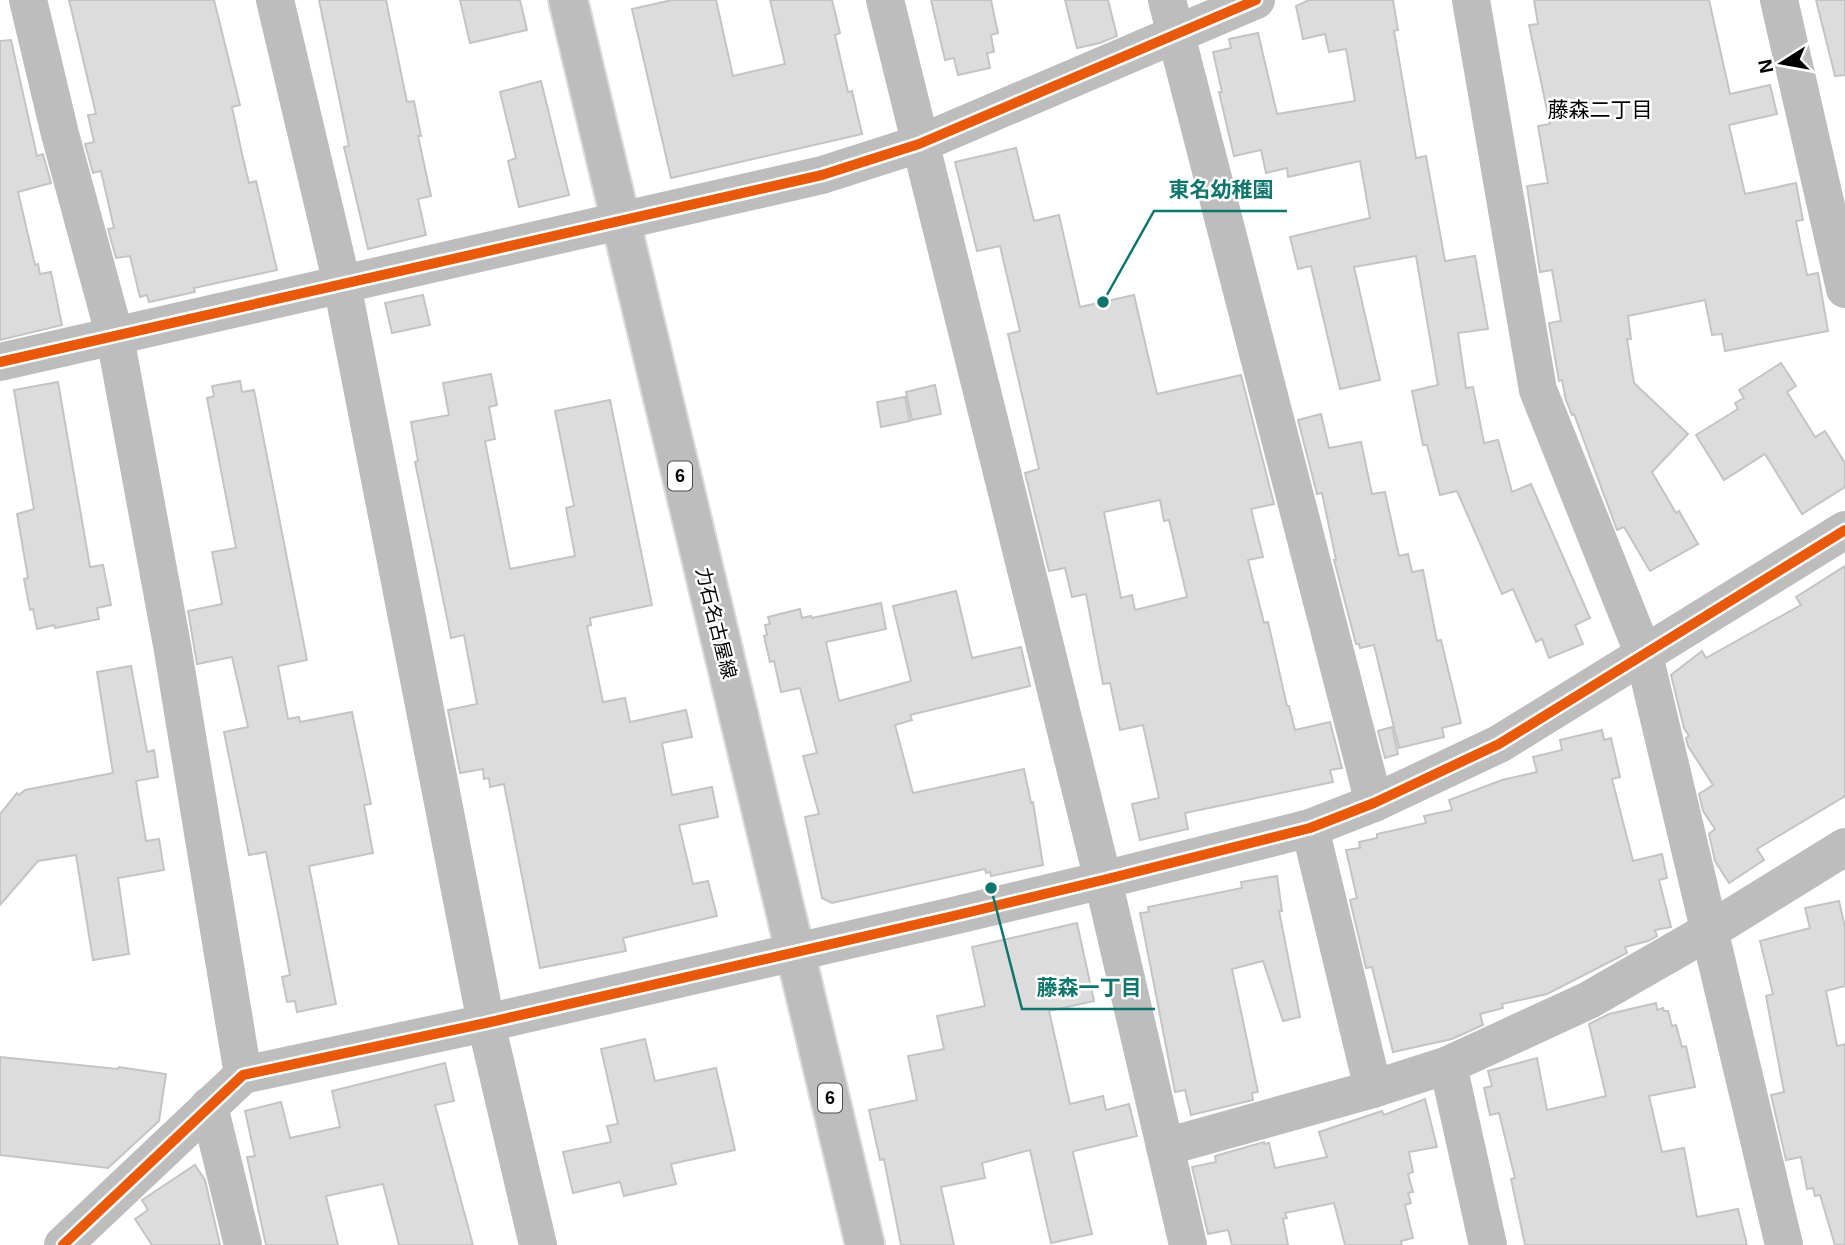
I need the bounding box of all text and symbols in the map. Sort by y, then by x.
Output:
north arrow [1747,28,1817,98]
text: N [1754,57,1777,75]
district label: 藤森二丁目 [1548,98,1653,121]
callout: 東名幼稚園 [1154,169,1287,211]
text: 東名幼稚園 [1169,178,1274,201]
road number: 6 [668,462,692,490]
street label: 力石名古屋線 [692,565,740,681]
callout: 藤森一丁目 [1022,967,1155,1009]
text: 藤森一丁目 [1037,976,1142,999]
road number: 6 [818,1084,842,1112]

